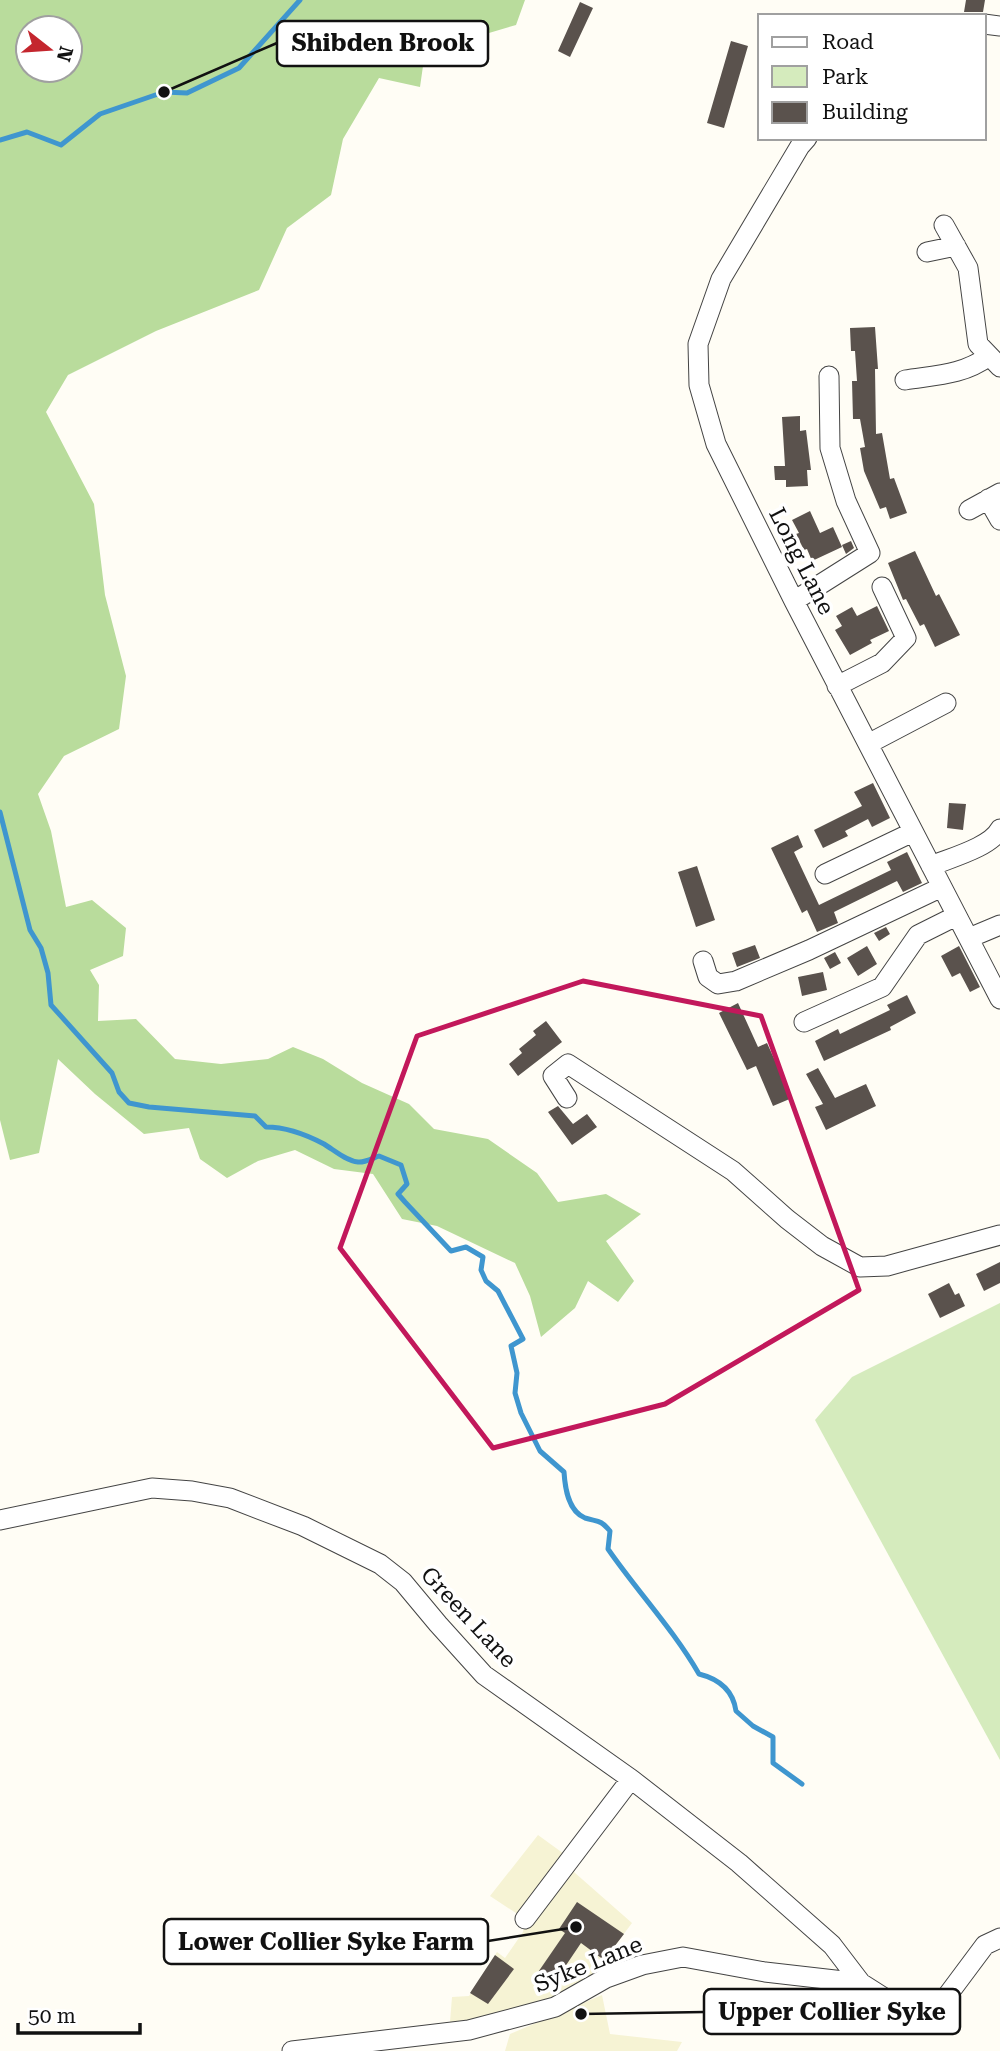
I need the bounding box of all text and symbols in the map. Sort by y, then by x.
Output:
north arrow [14,14,84,84]
legend [758,14,986,140]
callout: Shibden Brook [277,21,488,66]
text: Shibden Brook [292,29,475,57]
text: Road [822,30,874,54]
text: N [52,43,78,65]
text: Park [822,65,868,89]
text: Building [822,100,908,124]
street label: Long Lane [763,503,840,619]
street label: Green Lane [415,1561,522,1673]
callout: Lower Collier Syke Farm [164,1919,488,1964]
text: Lower Collier Syke Farm [178,1928,474,1956]
street label: Syke Lane [530,1931,646,1998]
callout: Upper Collier Syke [704,1989,960,2034]
scale bar [18,1992,140,2036]
text: Upper Collier Syke [718,1998,946,2026]
text: 50 m [28,2004,76,2028]

